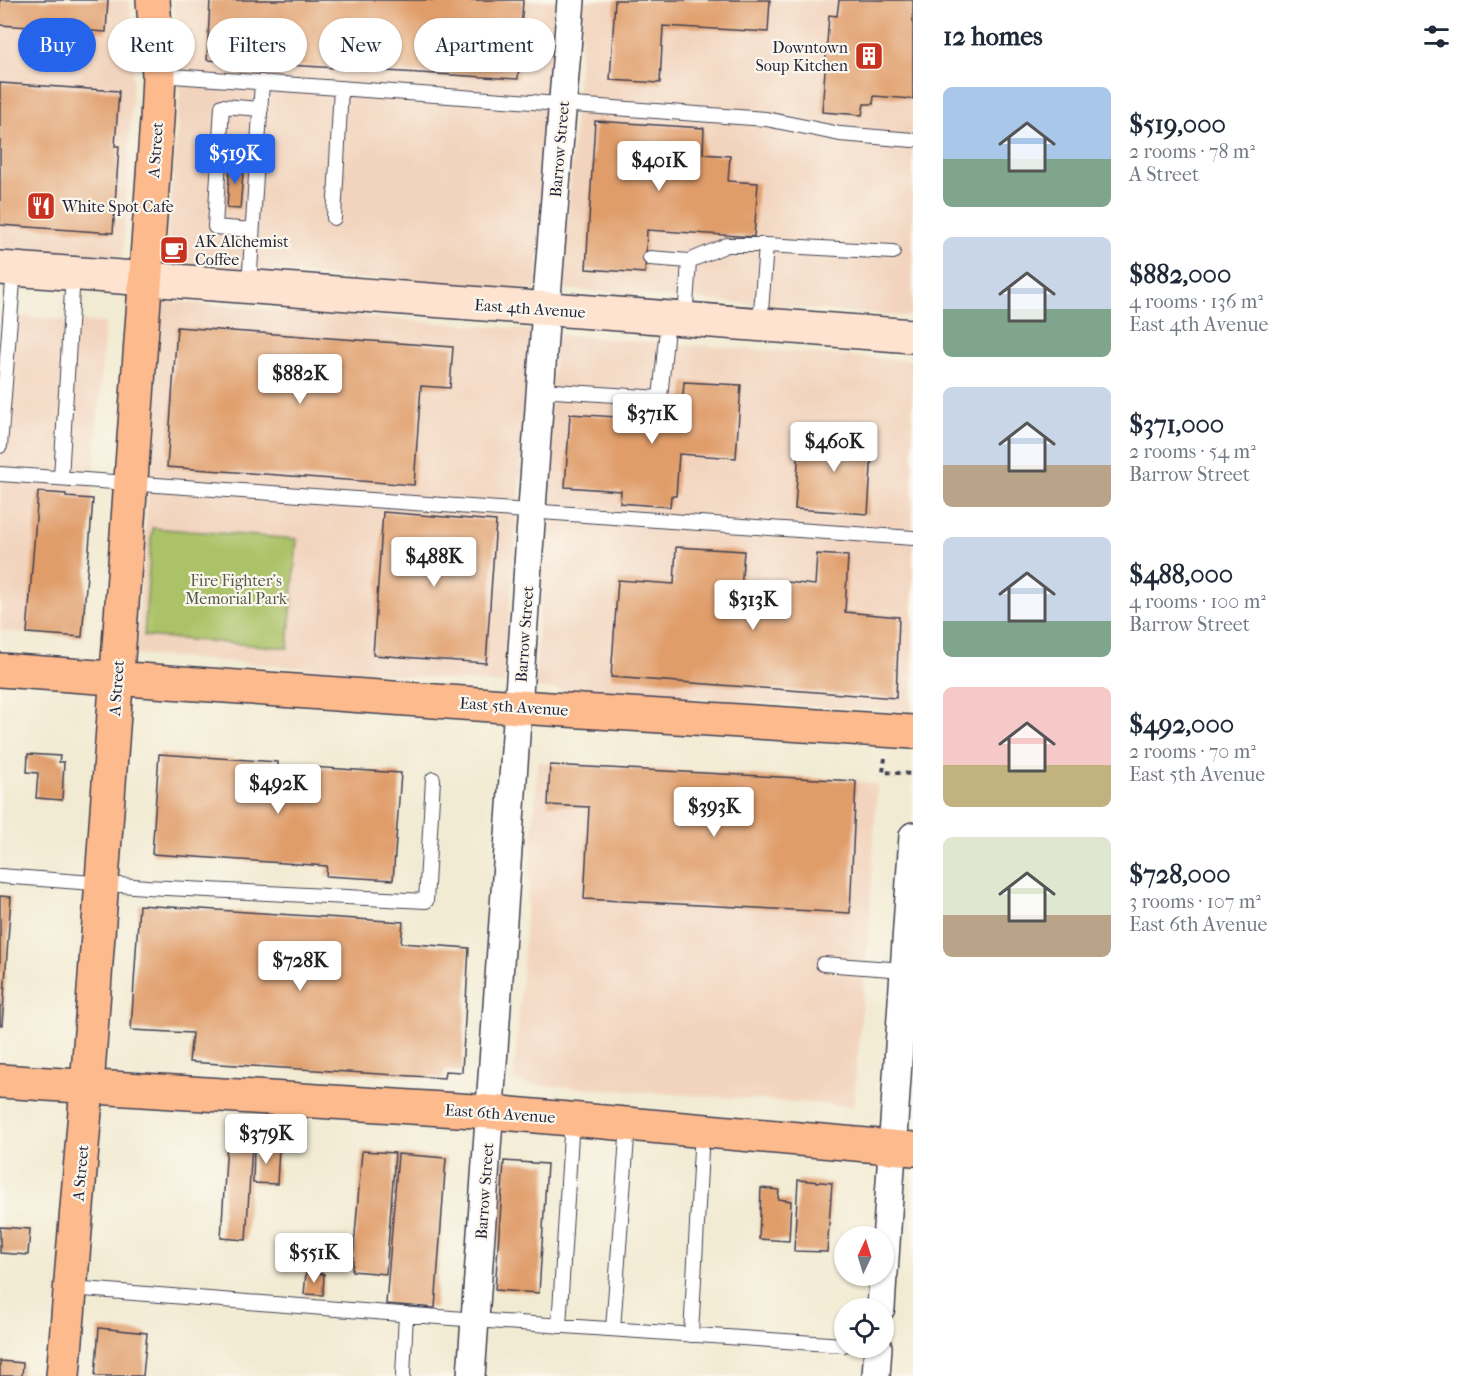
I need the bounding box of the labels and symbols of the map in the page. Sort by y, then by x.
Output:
place label: Downtown Soup Kitchen [756,38,849,75]
building icon: Downtown Soup Kitchen [853,40,885,72]
street label: Barrow Street [546,100,573,198]
street label: A Street [144,121,167,180]
pin: $519K [193,134,277,185]
pin: $401K [617,141,701,192]
restaurant icon: White Spot Cafe [25,190,57,222]
place label: White Spot Cafe [61,197,174,216]
place label: AK Alchemist Coffee [194,232,289,269]
cafe icon: AK Alchemist Coffee [158,234,190,266]
street label: East 4th Avenue [474,295,586,322]
pin: $882K [258,354,342,405]
pin: $371K [610,394,694,445]
pin: $460K [792,422,876,473]
pin: $488K [392,537,476,588]
park label: Fire Fighter's Memorial Park [185,571,288,608]
pin: $313K [711,580,795,631]
street label: Barrow Street [512,585,537,683]
street label: A Street [105,659,128,718]
street label: East 5th Avenue [459,693,569,720]
pin: $492K [236,764,320,815]
pin: $393K [672,787,756,838]
pin: $728K [258,941,342,992]
street label: East 6th Avenue [444,1100,556,1127]
pin: $379K [224,1114,308,1165]
street label: Barrow Street [472,1142,497,1240]
street label: A Street [69,1144,92,1203]
north arrow [834,1226,894,1286]
pin: $551K [272,1233,356,1284]

